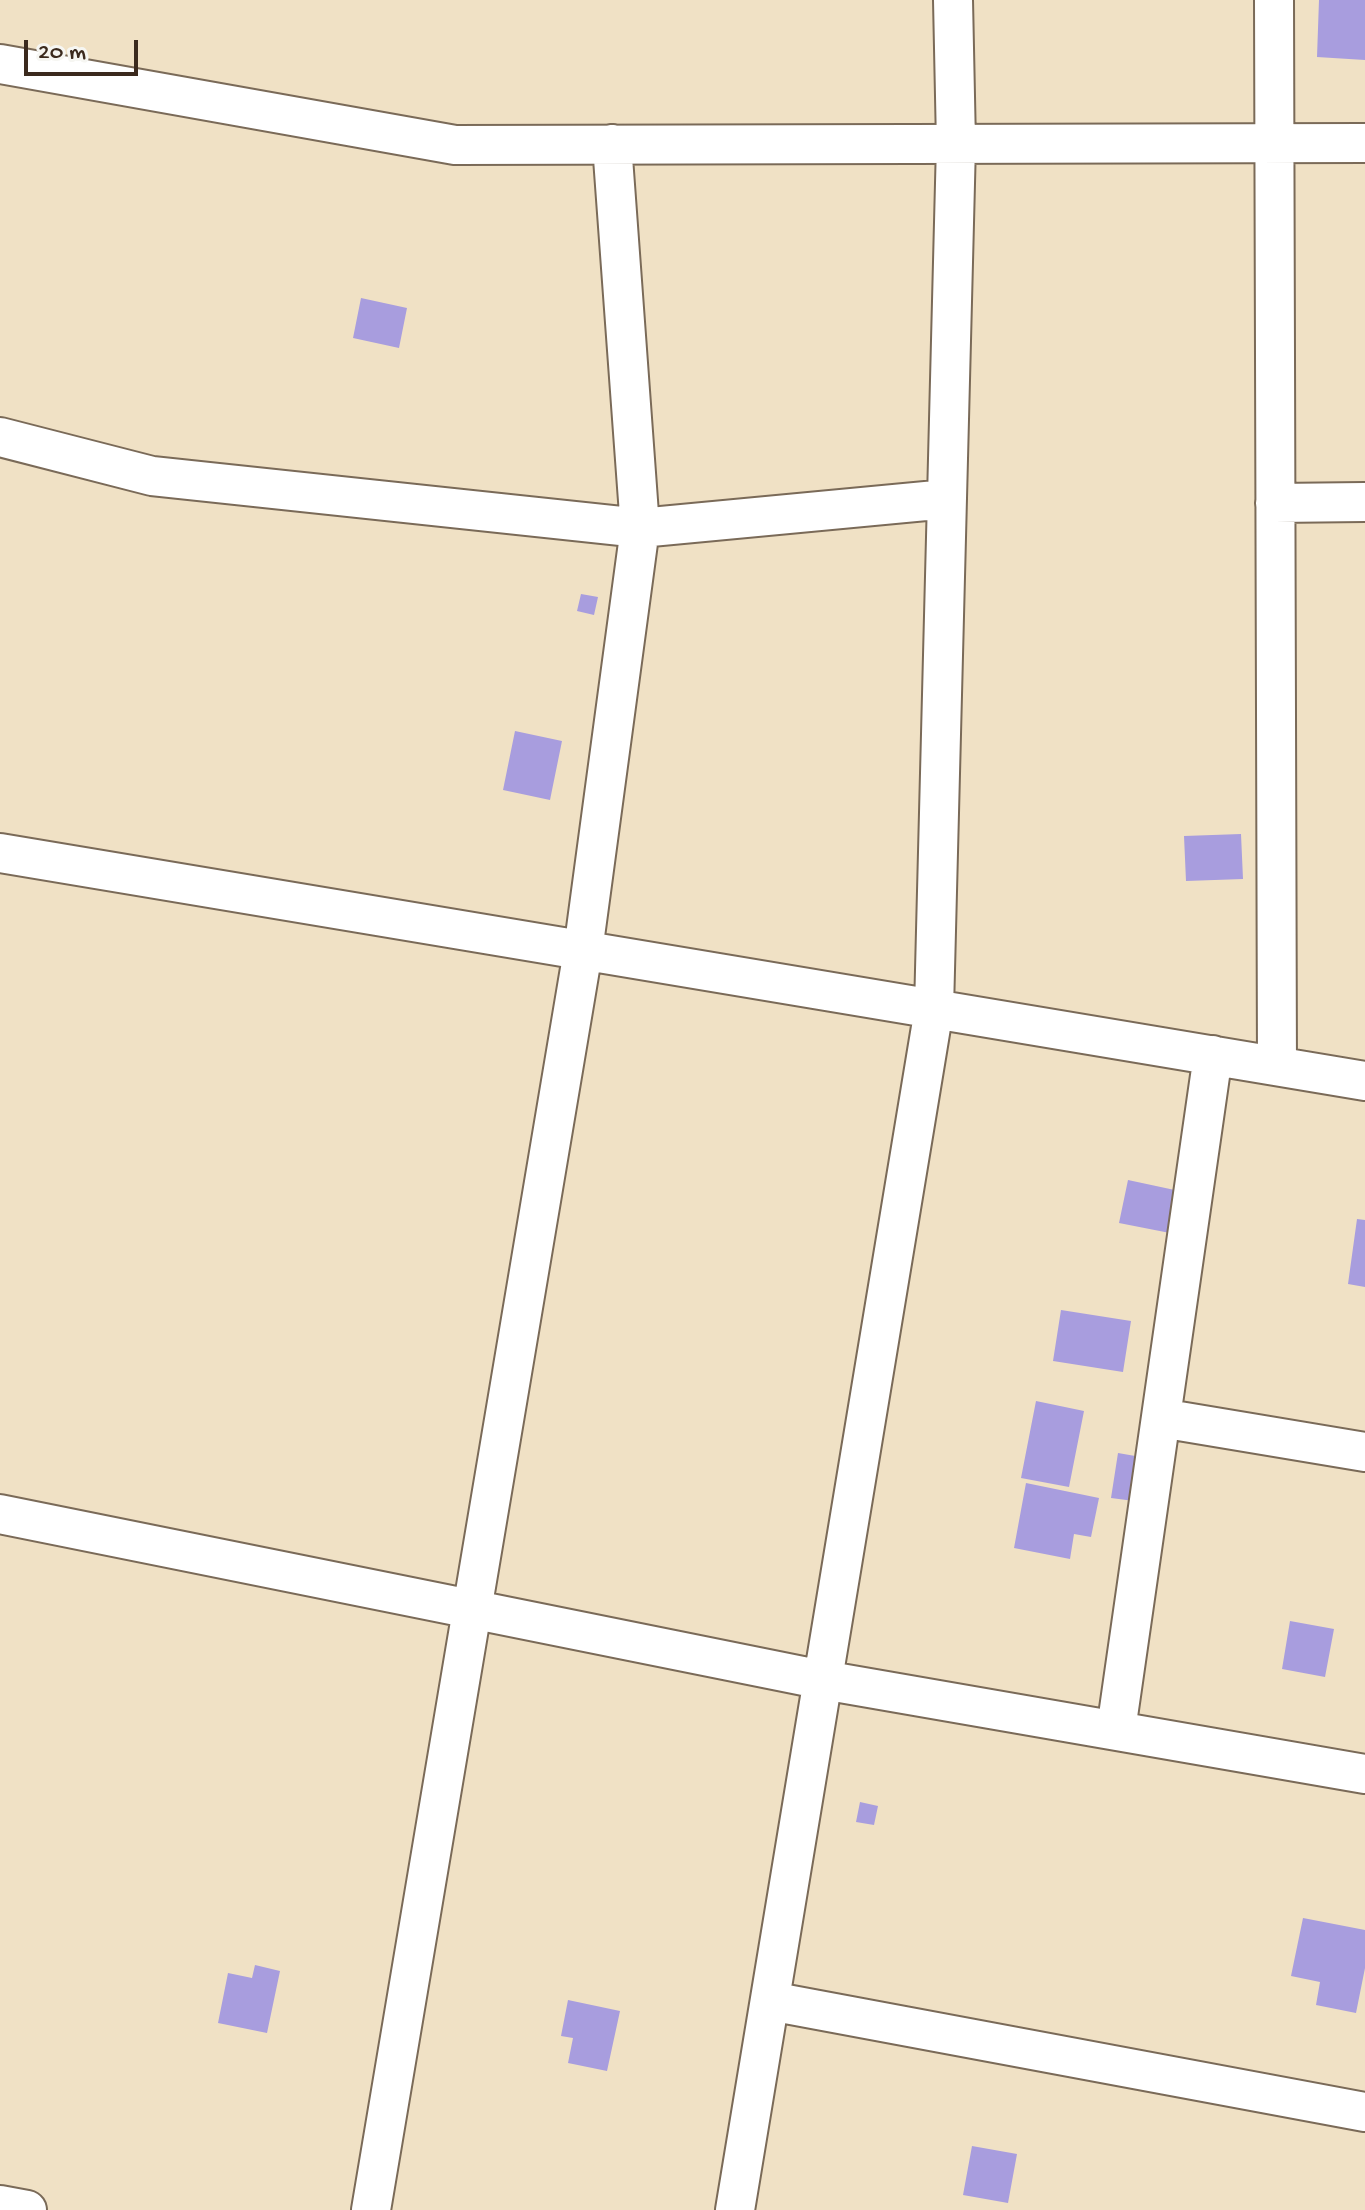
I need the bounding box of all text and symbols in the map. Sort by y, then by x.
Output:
scale bar [28,24,142,74]
text: 20 m [38,39,86,68]

